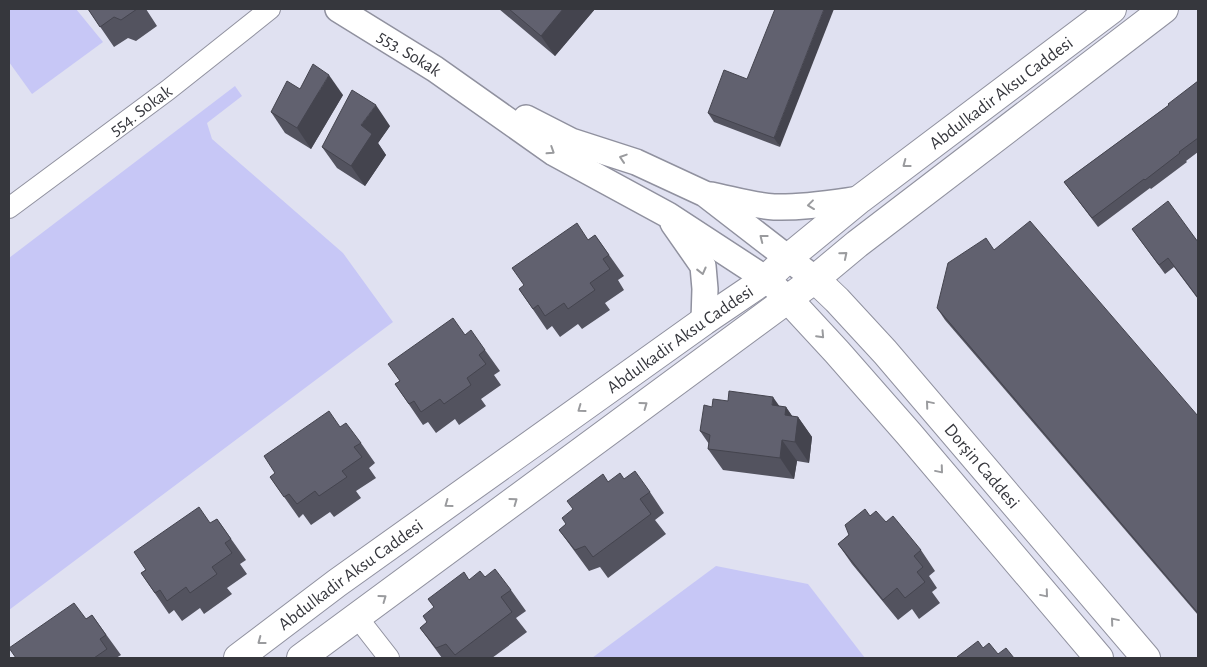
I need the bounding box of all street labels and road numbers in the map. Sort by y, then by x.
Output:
street label: 553. Sokak [374,28,445,81]
street label: Abdulkadir Aksu Caddesi [926,34,1077,153]
street label: 554. Sokak [107,82,176,140]
street label: Abdulkadir Aksu Caddesi [604,282,757,397]
street label: Dorşin Caddesi [941,421,1022,512]
street label: Abdulkadir Aksu Caddesi [275,517,427,634]

